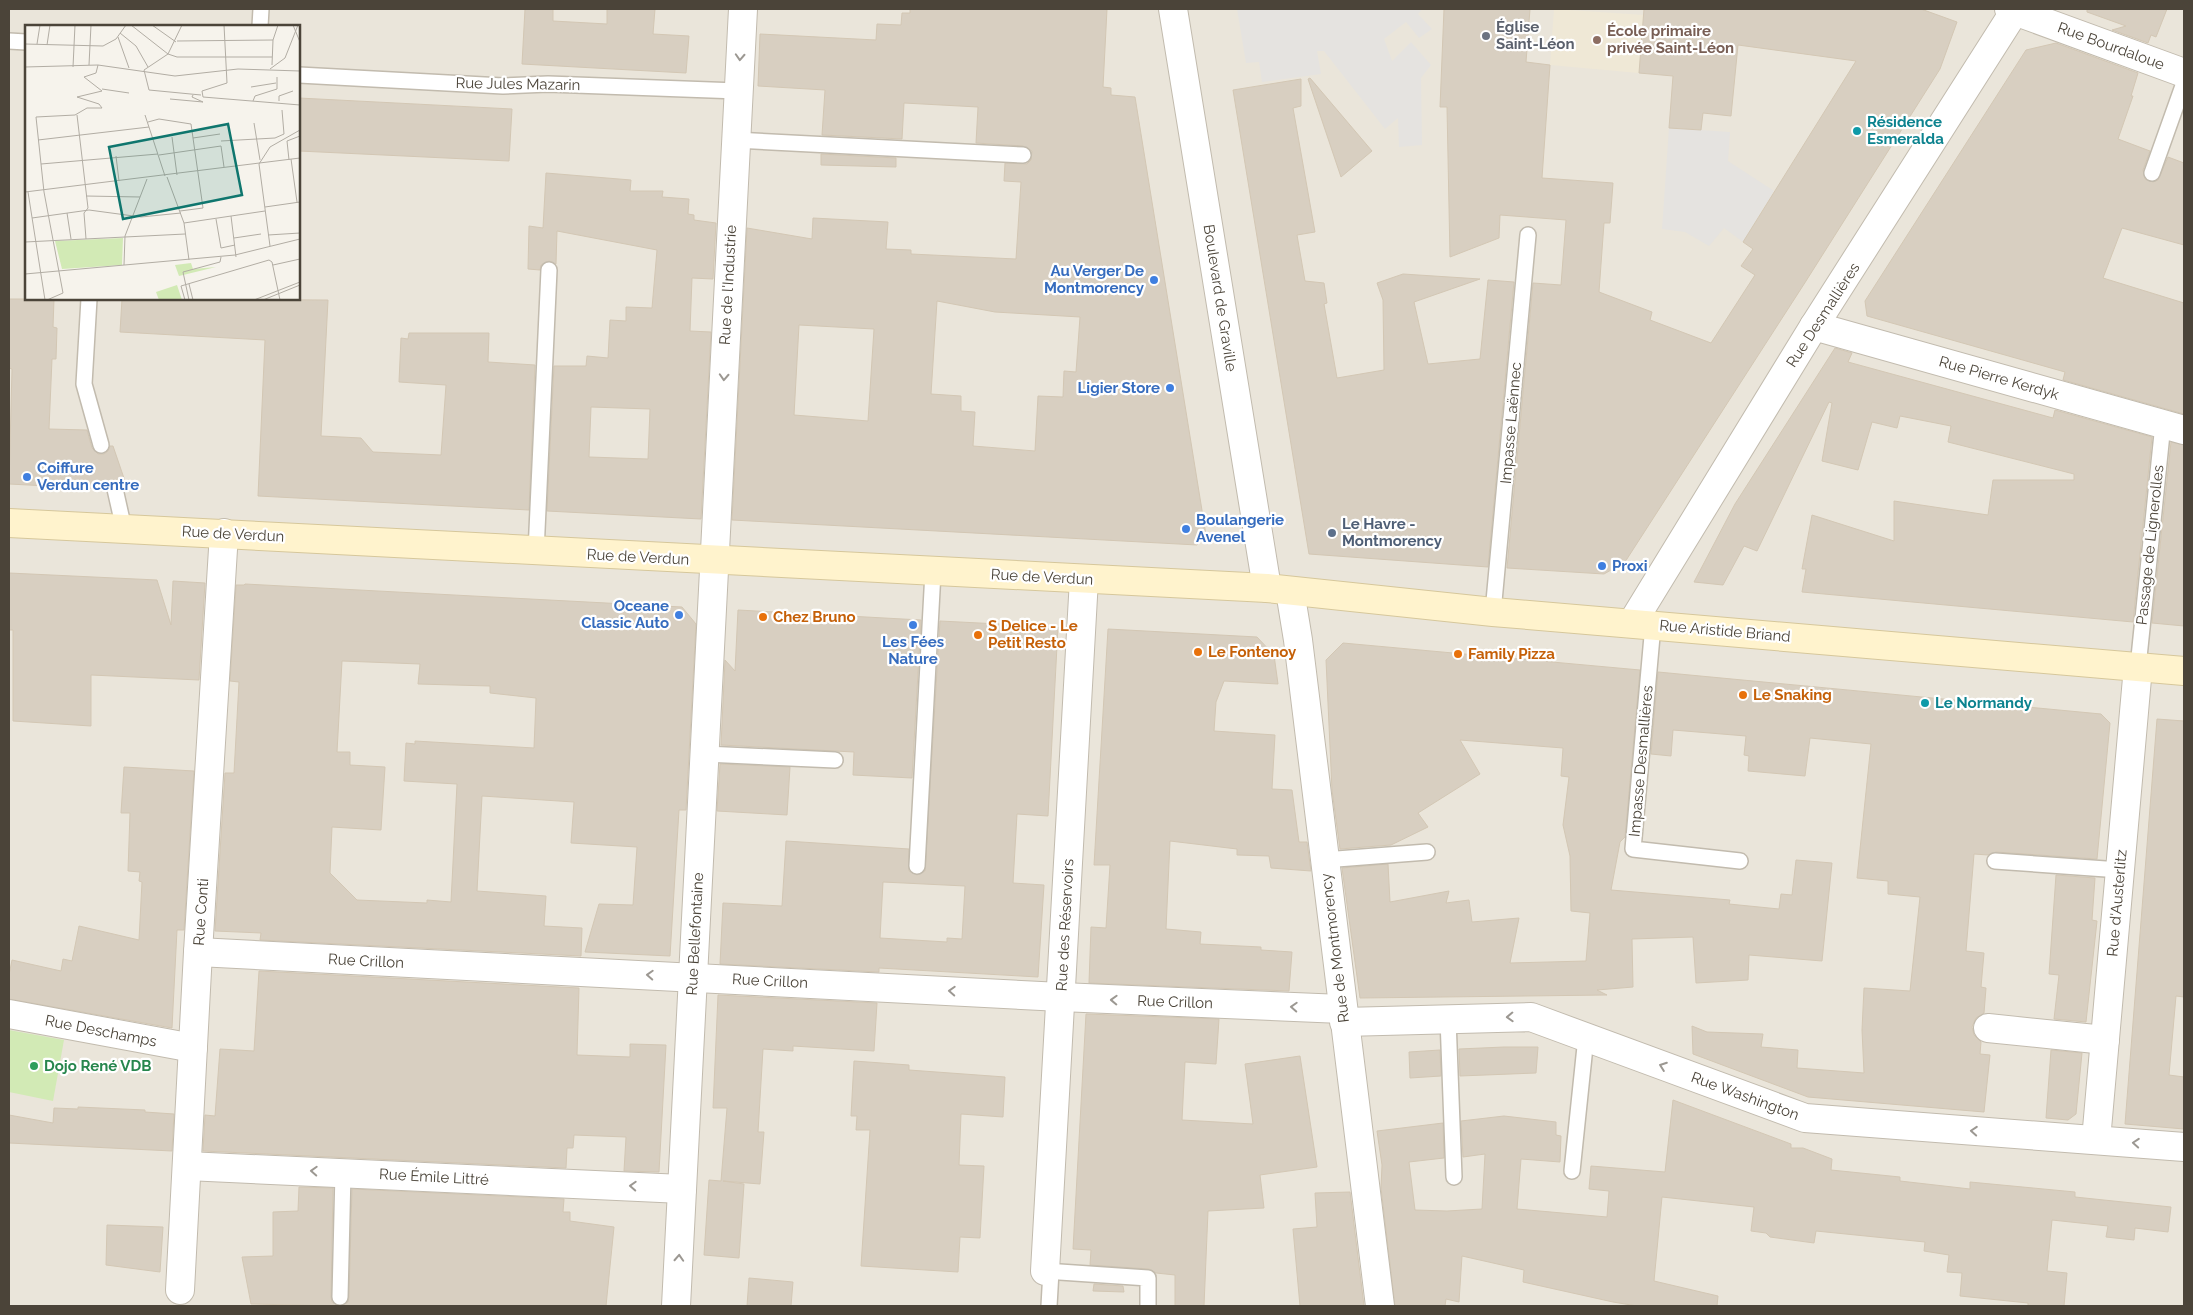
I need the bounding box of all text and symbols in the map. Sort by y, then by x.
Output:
place label: Église Saint-Léon [1496,18,1574,53]
street label: Rue Bourdaloue [2055,18,2167,74]
place label: École primaire privée Saint-Léon [1607,22,1734,57]
inset map [25,25,300,300]
marker: Église Saint-Léon [1480,30,1492,42]
marker: École primaire privée Saint-Léon [1591,34,1603,46]
one-way arrow [734,54,745,62]
street label: Rue Jules Mazarin [455,74,581,94]
place label: Résidence Esmeralda [1867,113,1944,148]
marker: Résidence Esmeralda [1851,125,1863,137]
street label: Boulevard de Graville [1199,223,1241,373]
street label: Rue de l'Industrie [716,224,740,346]
street label: Rue Desmallières [1782,259,1864,371]
place label: Au Verger De Montmorency [1044,262,1145,297]
marker: Au Verger De Montmorency [1148,274,1160,286]
street label: Rue Pierre Kerdyk [1937,352,2061,404]
street label: Impasse Laënnec [1497,361,1525,485]
one-way arrow [719,374,729,381]
place label: Ligier Store [1078,379,1160,397]
marker: Ligier Store [1164,382,1176,394]
place label: Coiffure Verdun centre [37,459,139,494]
street label: Passage de Lignerolles [2133,464,2167,626]
marker: Coiffure Verdun centre [21,471,33,483]
place label: Boulangerie Avenel [1196,511,1284,546]
place label: Le Havre - Montmorency [1342,515,1443,550]
street label: Rue de Verdun [181,522,285,546]
marker: Boulangerie Avenel [1180,523,1192,535]
marker: Le Havre - Montmorency [1326,527,1338,539]
street label: Rue de Verdun [586,545,690,569]
place label: Proxi [1612,557,1648,575]
marker: Proxi [1596,560,1608,572]
street label: Rue de Verdun [990,565,1094,589]
place label: Oceane Classic Auto [581,597,669,632]
place label: Chez Bruno [773,608,856,626]
marker: Oceane Classic Auto [673,609,685,621]
marker: Chez Bruno [757,611,769,623]
street label: Rue Aristide Briand [1659,616,1791,646]
place label: S Delice - Le Petit Resto [988,617,1078,652]
marker: Les Fées Nature [907,619,919,631]
marker: S Delice - Le Petit Resto [972,629,984,641]
place label: Les Fées Nature [882,633,944,668]
place label: Le Fontenoy [1208,643,1297,661]
place label: Family Pizza [1468,645,1555,663]
marker: Le Fontenoy [1192,646,1204,658]
marker: Family Pizza [1452,648,1464,660]
street label: Impasse Desmallières [1625,684,1657,838]
place label: Le Snaking [1753,686,1832,704]
marker: Le Snaking [1737,689,1749,701]
place label: Le Normandy [1935,694,2033,712]
marker: Le Normandy [1919,697,1931,709]
street label: Rue d'Austerlitz [2103,849,2131,957]
street label: Rue des Réservoirs [1053,858,1077,992]
street label: Rue Bellefontaine [683,872,707,996]
street label: Rue de Montmorency [1317,872,1353,1024]
street label: Rue Conti [190,878,212,946]
street label: Rue Crillon [328,950,404,972]
one-way arrow [645,970,653,980]
street label: Rue Crillon [732,970,808,992]
one-way arrow [947,986,955,997]
street label: Rue Crillon [1137,992,1213,1012]
one-way arrow [1110,994,1118,1005]
one-way arrow [1289,1002,1297,1013]
street label: Rue Deschamps [44,1011,158,1051]
one-way arrow [1505,1012,1513,1023]
place label: Dojo René VDB [44,1057,151,1075]
marker: Dojo René VDB [28,1060,40,1072]
one-way arrow [1660,1062,1668,1072]
street label: Rue Washington [1689,1068,1801,1124]
one-way arrow [1969,1125,1977,1136]
one-way arrow [2131,1138,2139,1149]
street label: Rue Émile Littré [379,1165,490,1189]
one-way arrow [309,1166,317,1177]
one-way arrow [629,1181,637,1192]
one-way arrow [673,1253,684,1261]

